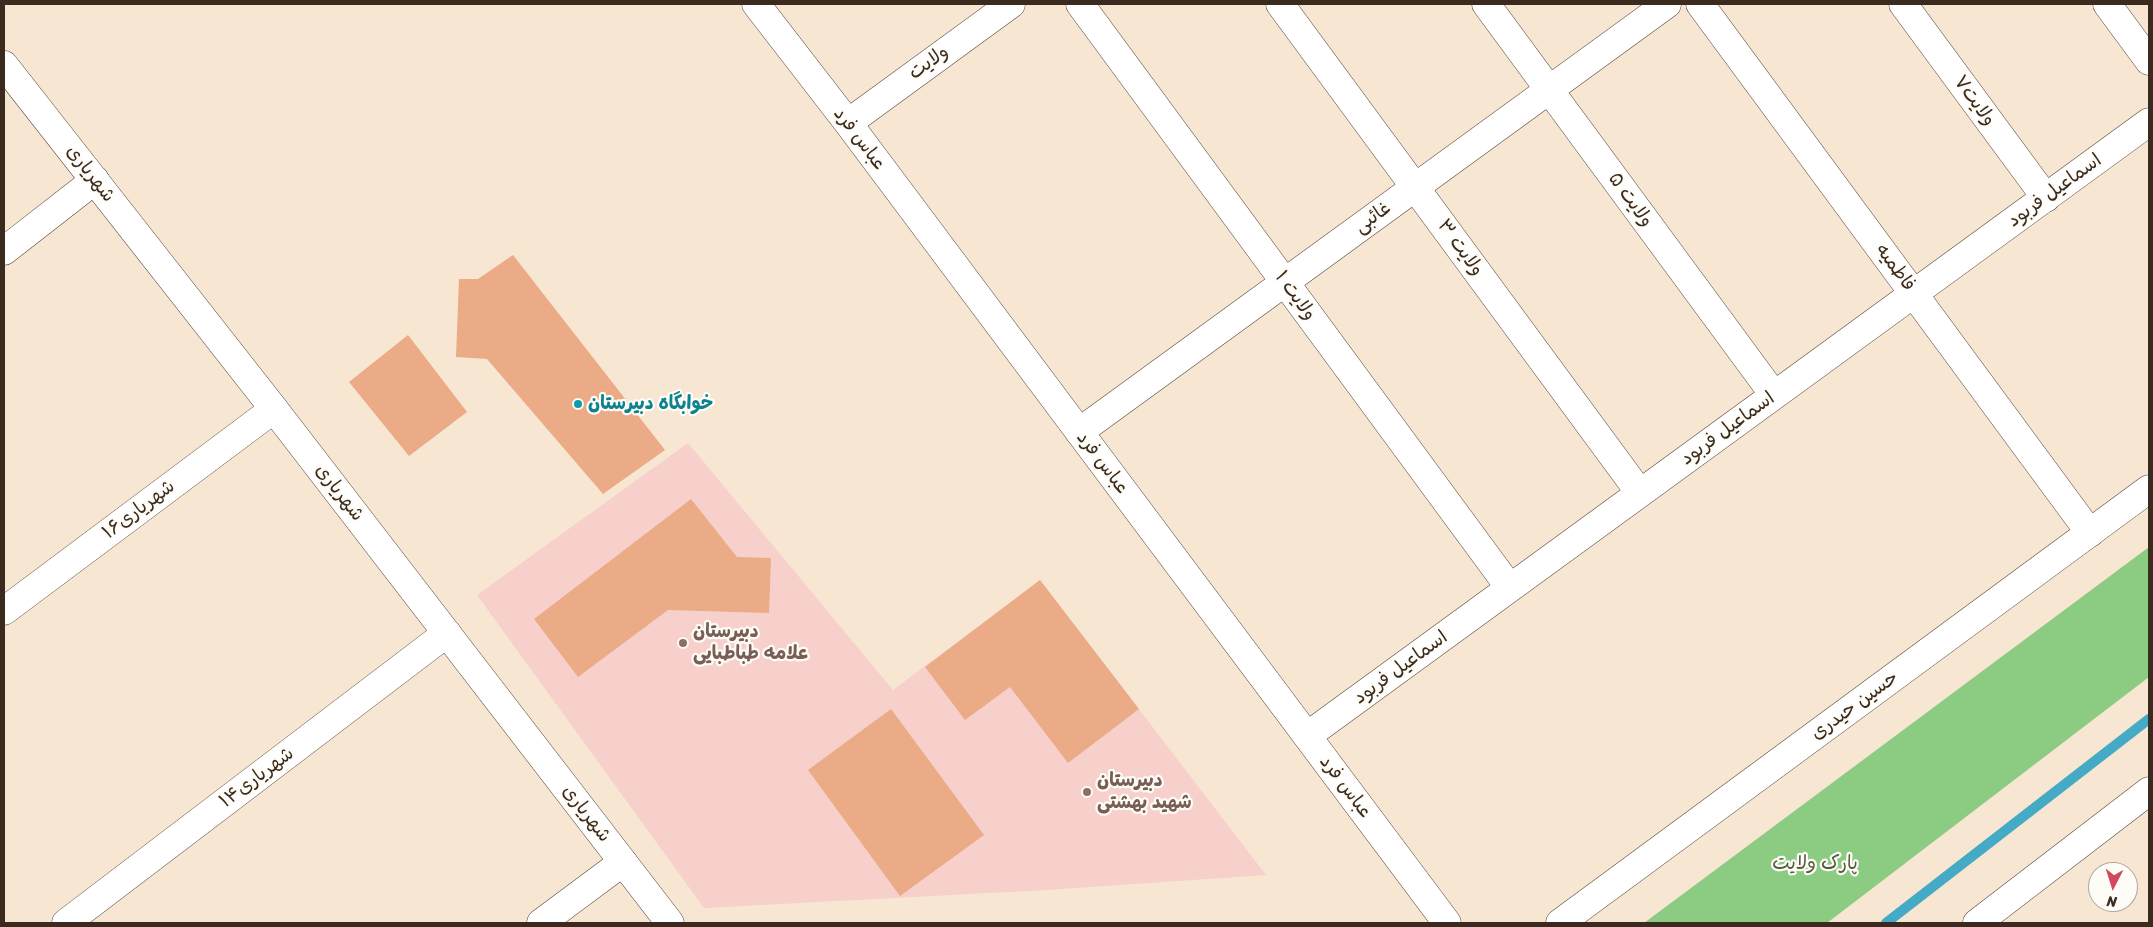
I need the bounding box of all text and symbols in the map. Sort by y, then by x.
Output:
street label: ولایت [905,41,953,85]
street label: ولایت۷ [1948,71,2000,131]
street label: عباس فرد [828,103,890,175]
street label: شهریاری [61,141,119,207]
street label: اسماعیل فربود [2004,149,2106,233]
street label: ولایت ۵ [1603,168,1657,232]
street label: غائبی [1350,197,1396,239]
street label: ولایت ۳ [1432,215,1488,281]
street label: فاطمیه [1870,240,1920,296]
street label: ولایت ۱ [1269,267,1321,325]
street label: اسماعیل فربود [1677,387,1779,471]
place label: خوابگاه دبیرستان [588,393,713,415]
marker: خوابگاه دبیرستان [572,398,584,410]
street label: عباس فرد [1071,427,1133,499]
street label: شهریاری [310,460,368,526]
street label: شهریاری۱۶ [98,475,180,545]
place label: دبیرستان علامه طباطبایی [693,621,809,665]
street label: اسماعیل فربود [1350,626,1452,710]
marker: دبیرستان علامه طباطبایی [677,637,689,649]
street label: حسین حیدری [1807,667,1903,745]
street label: شهریاری۱۴ [215,743,299,813]
street label: عباس فرد [1314,751,1376,823]
place label: دبیرستان شهید بهشتی [1097,770,1192,814]
street label: شهریاری [557,781,615,847]
marker: دبیرستان شهید بهشتی [1081,786,1093,798]
park label: پارک ولایت [1772,853,1858,875]
north arrow [2088,862,2138,912]
text: N [2106,889,2118,914]

